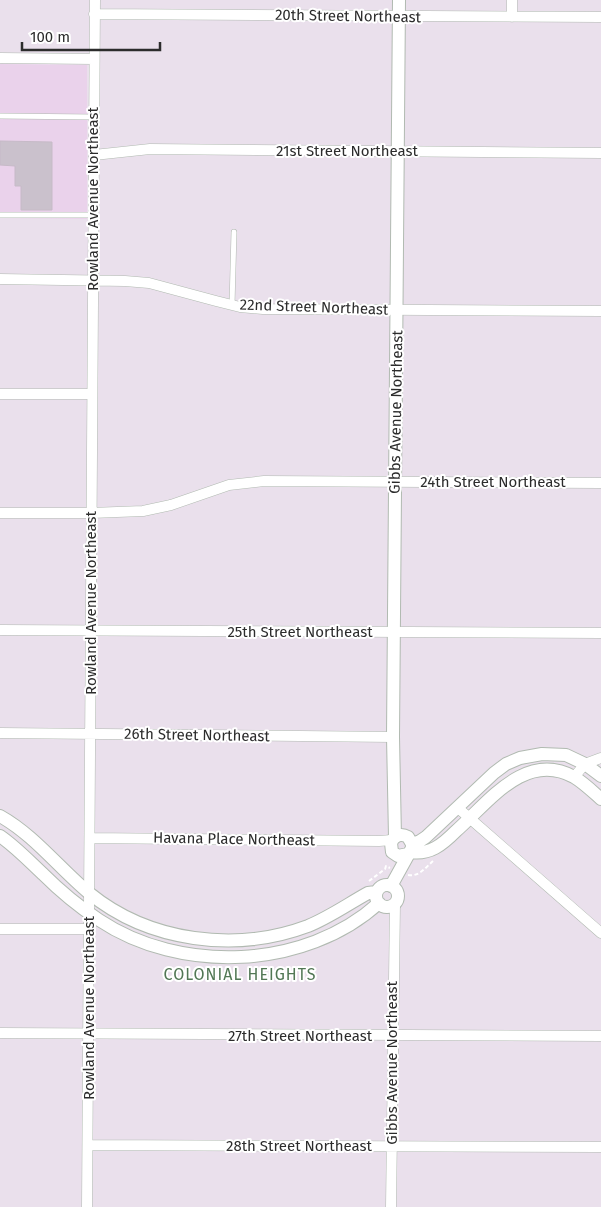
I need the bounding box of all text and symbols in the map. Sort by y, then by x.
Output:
street label: 20th Street Northeast [275,6,422,26]
scale bar [22,20,160,52]
text: 100 m [30,28,70,46]
street label: Rowland Avenue Northeast [84,107,102,291]
street label: 21st Street Northeast [276,142,419,160]
street label: 22nd Street Northeast [239,295,389,319]
street label: Gibbs Avenue Northeast [386,329,406,494]
street label: 24th Street Northeast [420,473,566,491]
street label: Rowland Avenue Northeast [82,511,100,695]
street label: 25th Street Northeast [227,623,373,641]
street label: 26th Street Northeast [124,725,271,745]
street label: Havana Place Northeast [153,829,316,849]
street label: Rowland Avenue Northeast [80,916,98,1100]
district label: COLONIAL HEIGHTS [164,965,316,984]
street label: Gibbs Avenue Northeast [383,981,401,1145]
street label: 27th Street Northeast [228,1027,373,1045]
street label: 28th Street Northeast [226,1137,373,1155]

